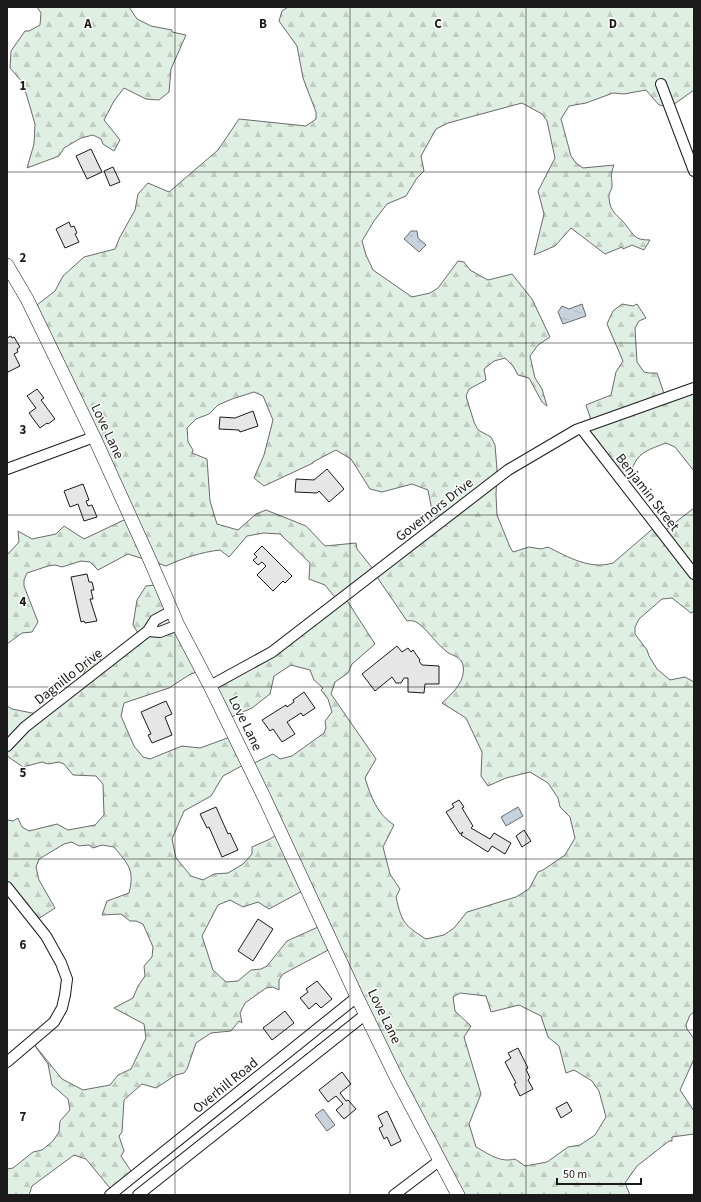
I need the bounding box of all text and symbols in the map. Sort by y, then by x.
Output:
text: A [83,15,92,33]
text: B [259,15,267,33]
text: C [434,15,442,33]
text: D [609,15,617,33]
text: 1 [20,77,27,95]
text: 2 [20,249,27,267]
street label: Love Lane [86,401,129,462]
text: 3 [20,421,27,439]
street label: Benjamin Street [610,449,684,536]
street label: Governors Drive [392,473,478,546]
text: 4 [20,593,27,611]
street label: Dagnillo Drive [30,644,107,710]
street label: Love Lane [223,693,267,754]
text: 5 [20,764,27,782]
text: 6 [20,936,27,954]
street label: Love Lane [362,986,406,1047]
street label: Overhill Road [189,1053,262,1118]
text: 7 [20,1108,27,1126]
scale bar [557,1160,641,1186]
text: 50 m [563,1166,587,1183]

